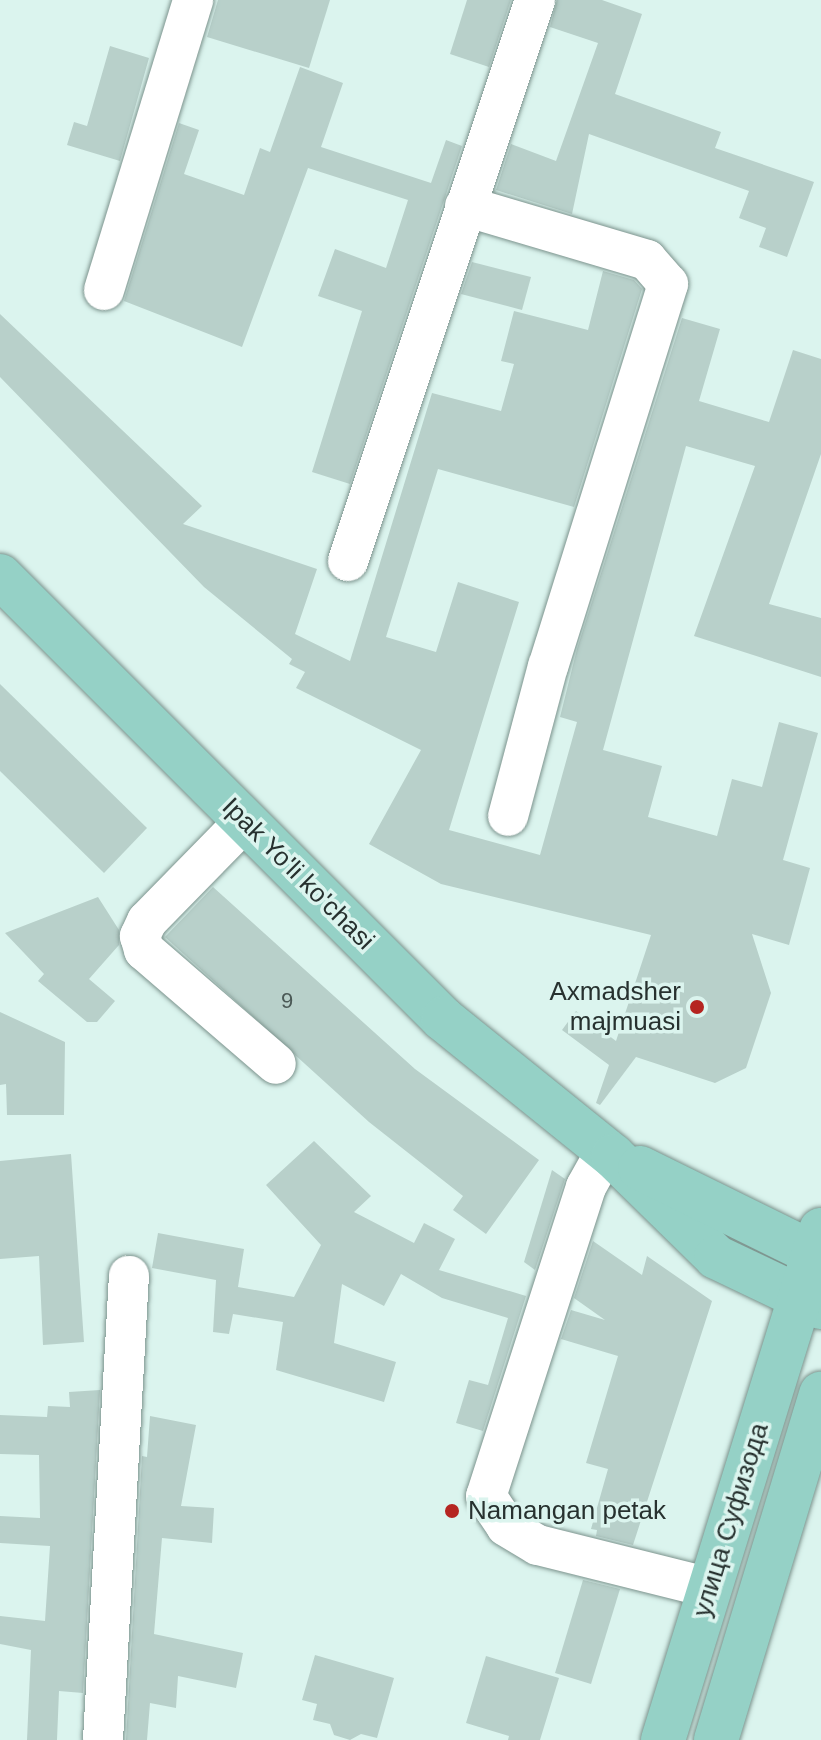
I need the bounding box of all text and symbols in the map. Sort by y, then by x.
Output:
street label: Ipak Yo'li ko'chasi [215,791,381,957]
place label: Axmadsher majmuasi [550,976,681,1038]
house number: 9 [281,988,293,1014]
marker: Axmadsher majmuasi [688,998,706,1016]
street label: улица Суфизода [687,1419,775,1621]
place label: Namangan petak [468,1495,666,1527]
marker: Namangan petak [443,1502,461,1520]

